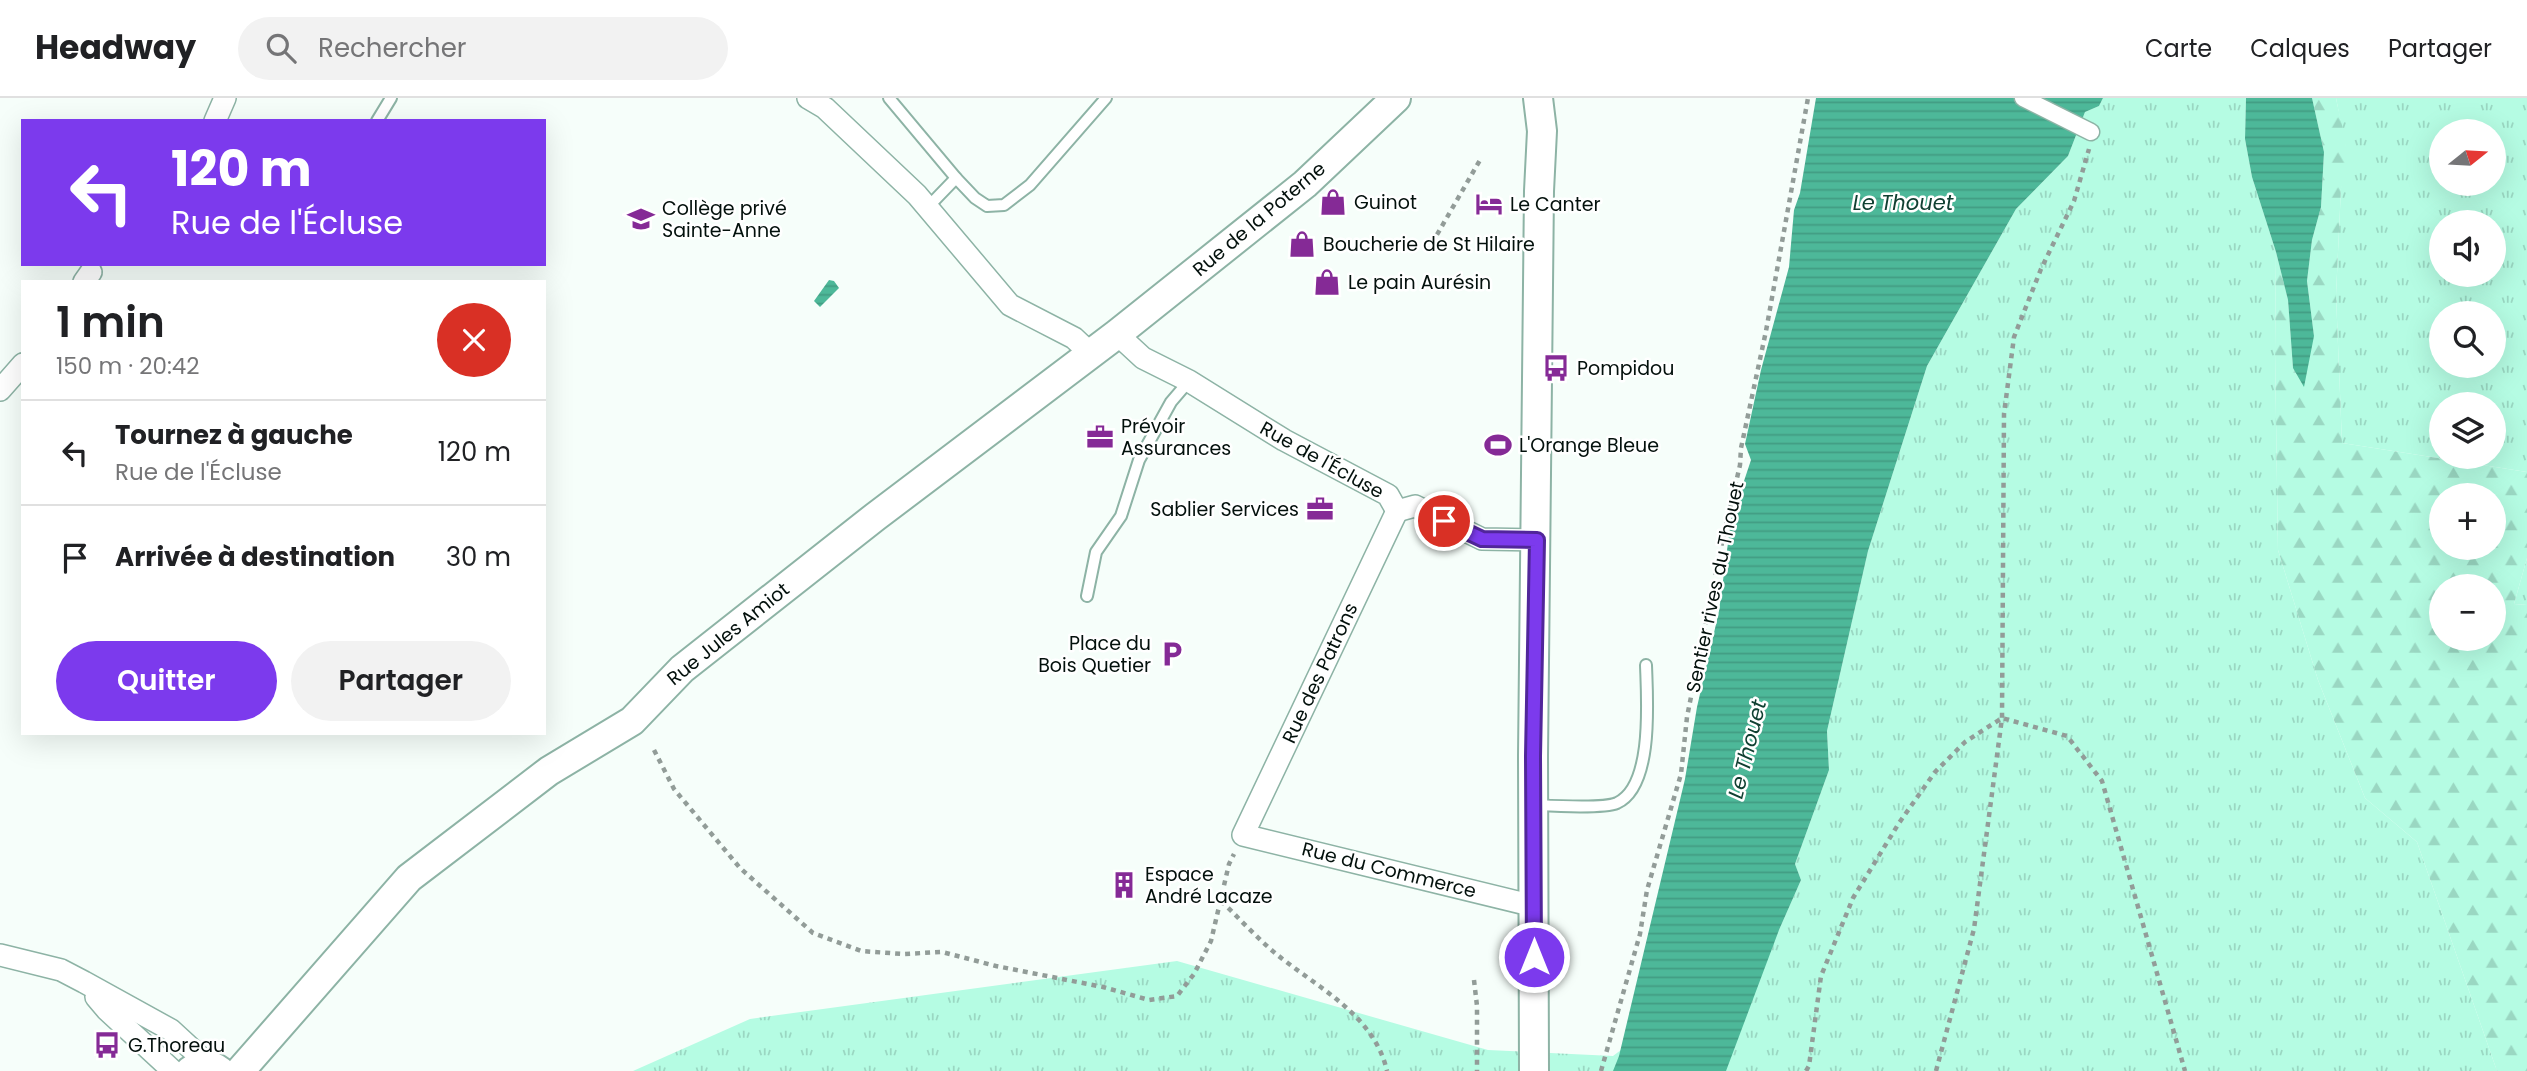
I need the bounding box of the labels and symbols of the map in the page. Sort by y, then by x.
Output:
north arrow [2429,119,2506,196]
street label: Rue de la Poterne [1187,155,1331,283]
shop icon: Guinot [1318,187,1348,217]
water label: Le Thouet [1853,188,1954,217]
place label: Guinot [1354,189,1417,216]
hotel icon: Le Canter [1474,189,1504,219]
place label: Le Canter [1510,191,1601,218]
place label: Collège privé Sainte-Anne [662,195,787,244]
school or university icon: Collège privé Sainte-Anne [626,204,656,234]
shop icon: Boucherie de St Hilaire [1287,229,1317,259]
place label: Boucherie de St Hilaire [1323,231,1535,258]
shop icon: Le pain Aurésin [1312,267,1342,297]
place label: Le pain Aurésin [1348,269,1491,296]
bus stop icon: Pompidou [1541,353,1571,383]
place label: Pompidou [1577,355,1674,382]
place label: Prévoir Assurances [1121,413,1231,462]
street label: Rue de l'Écluse [1255,415,1389,505]
office icon: Prévoir Assurances [1085,422,1115,452]
sports icon: L'Orange Bleue [1483,430,1513,460]
place label: L'Orange Bleue [1519,432,1659,459]
street label: Sentier rives du Thouet [1679,479,1751,695]
pin [1414,491,1474,551]
office icon: Sablier Services [1305,494,1335,524]
place label: Sablier Services [1150,496,1299,523]
street label: Rue Jules Amiot [661,576,795,692]
street label: Rue des Patrons [1276,598,1364,748]
place label: Place du Bois Quetier [1038,630,1151,679]
parking icon: Place du Bois Quetier [1157,639,1187,669]
water label: Le Thouet [1721,696,1773,801]
street label: Rue du Commerce [1299,835,1479,905]
place label: Espace André Lacaze [1145,861,1273,910]
building icon: Espace André Lacaze [1109,870,1139,900]
position arrow [1497,920,1571,994]
bus stop icon: G.Thoreau [92,1030,122,1060]
place label: G.Thoreau [128,1032,225,1059]

